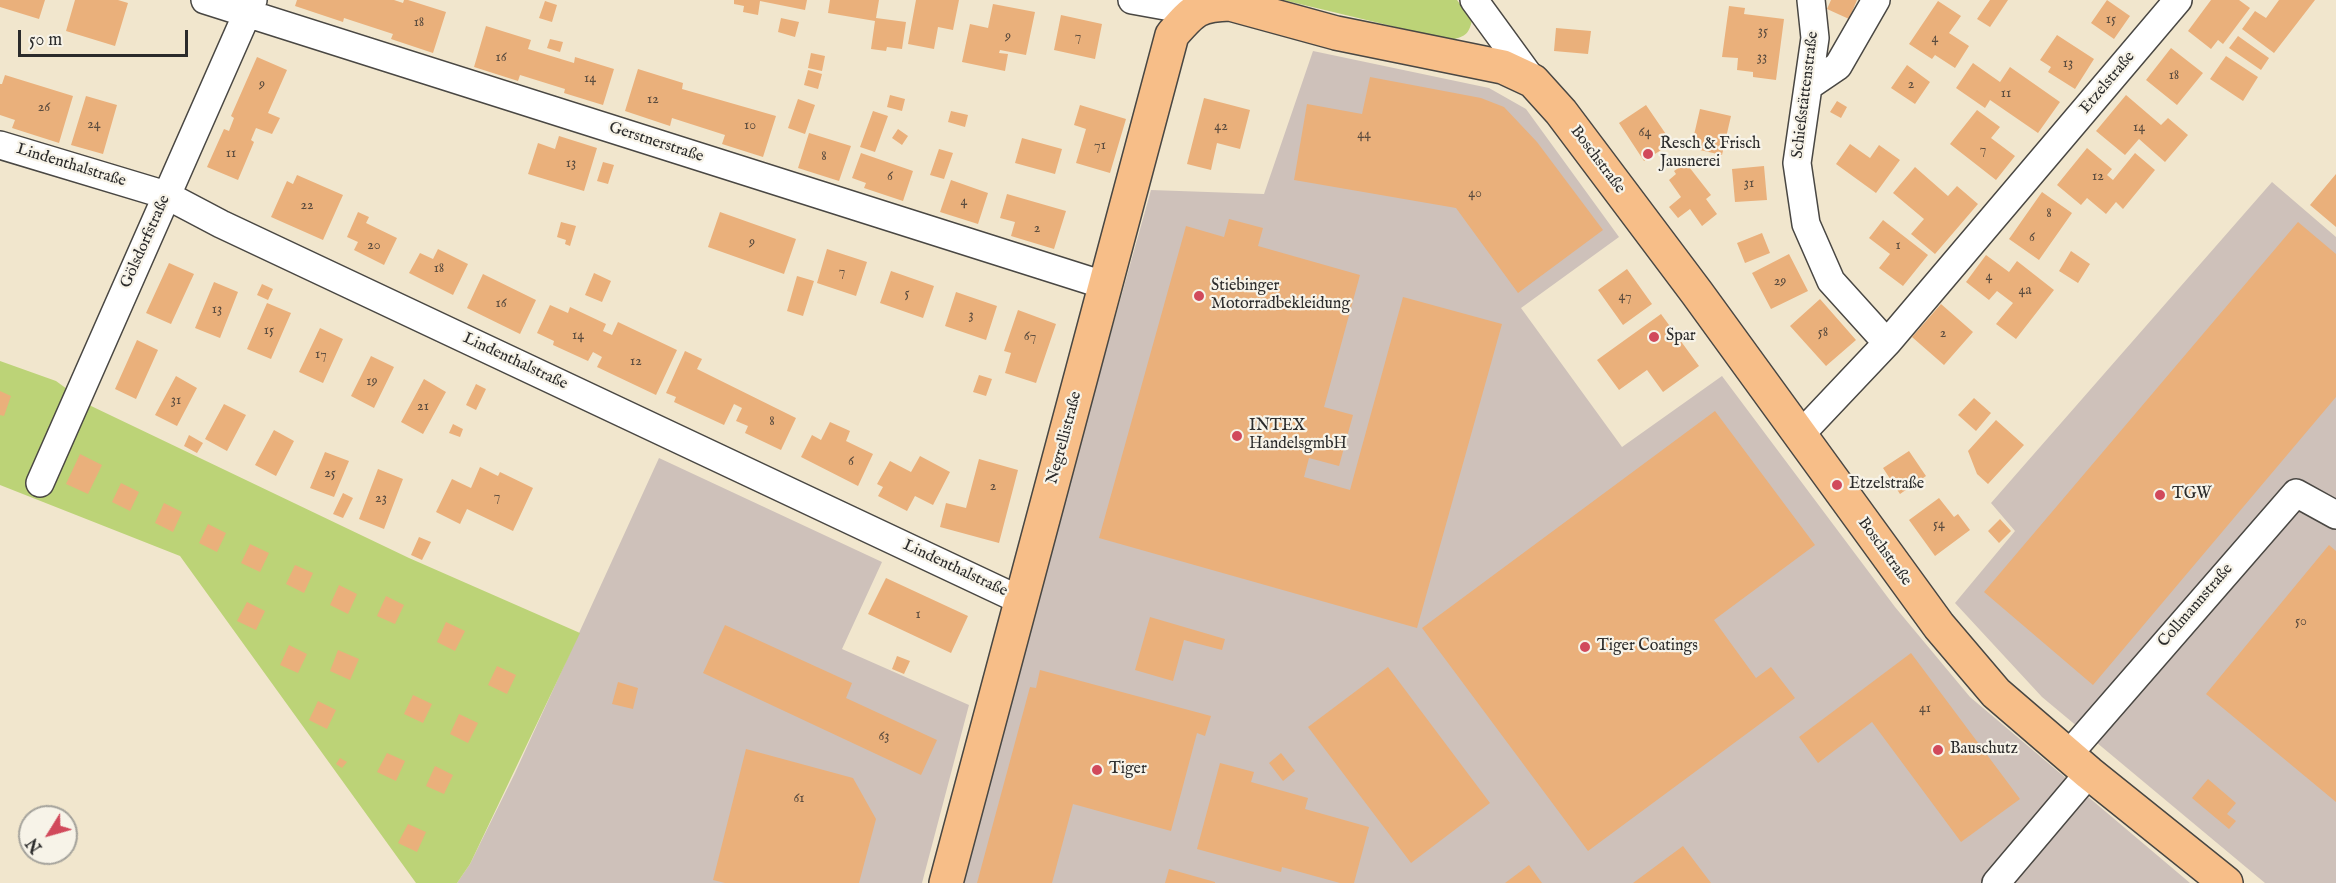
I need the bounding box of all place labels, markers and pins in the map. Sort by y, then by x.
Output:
place label: Resch & Frisch Jausnerei [1660,135,1761,173]
marker: Resch & Frisch Jausnerei [1641,147,1655,161]
place label: Stiebinger Motorradbekleidung [1211,277,1350,315]
marker: Stiebinger Motorradbekleidung [1192,289,1206,303]
place label: Spar [1666,327,1696,347]
marker: Spar [1647,330,1661,344]
place label: INTEX HandelsgmbH [1249,417,1347,455]
marker: INTEX HandelsgmbH [1230,429,1244,443]
place label: Etzelstraße [1849,475,1924,495]
marker: Etzelstraße [1830,478,1844,492]
place label: TGW [2172,485,2211,505]
marker: TGW [2153,488,2167,502]
place label: Tiger Coatings [1597,637,1698,657]
marker: Tiger Coatings [1578,640,1592,654]
place label: Bauschutz [1950,740,2018,760]
marker: Bauschutz [1931,743,1945,757]
place label: Tiger [1109,760,1147,780]
marker: Tiger [1090,763,1104,777]

